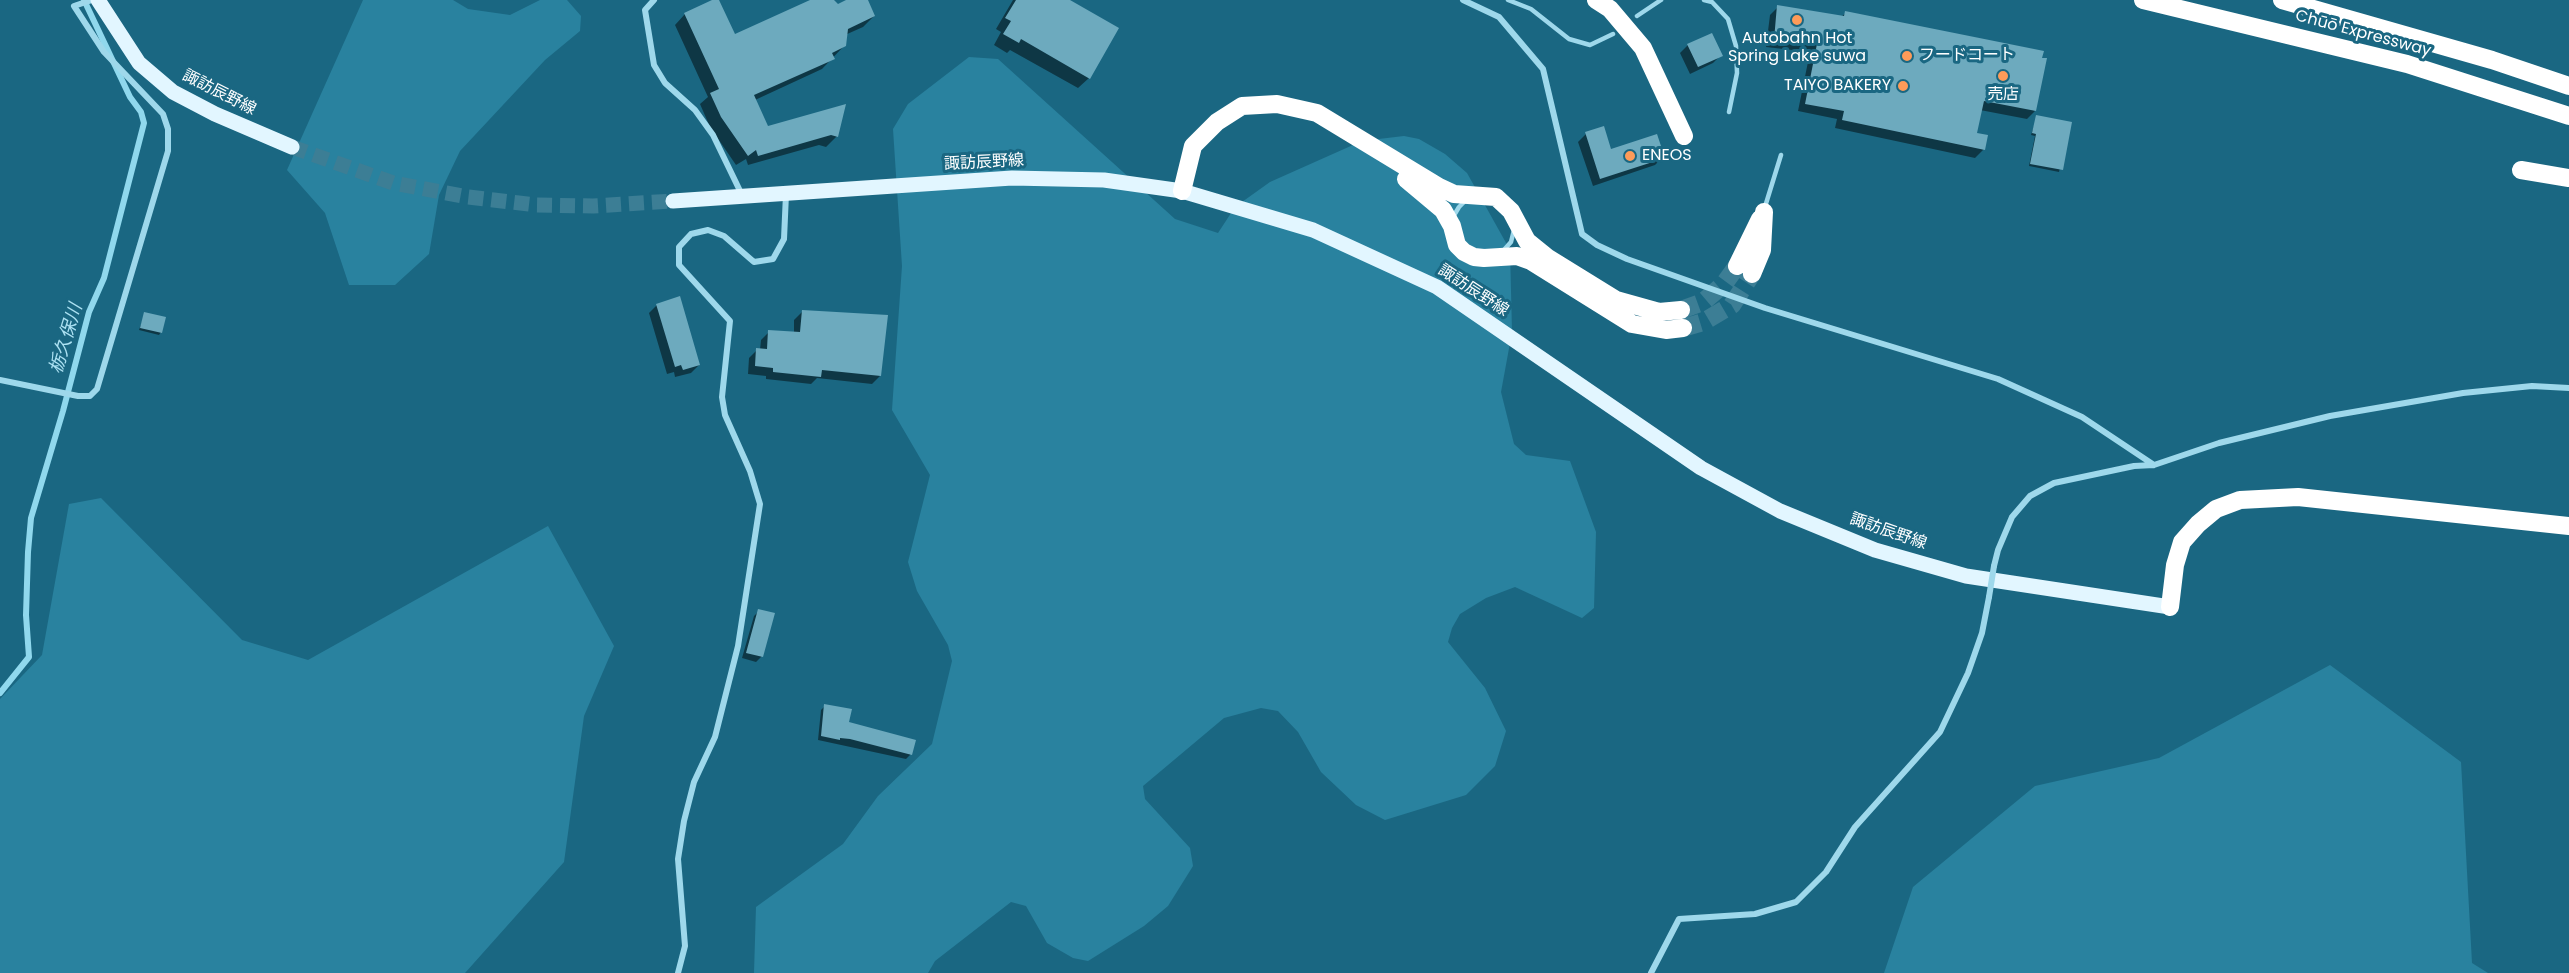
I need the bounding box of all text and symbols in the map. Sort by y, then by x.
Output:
street label: Chūō Expressway [2293,7,2433,61]
marker: Autobahn Hot Spring Lake suwa [1790,13,1804,27]
place label: Autobahn Hot Spring Lake suwa [1728,29,1866,67]
place label: フードコート [1919,46,2015,66]
marker: フードコート [1900,49,1914,63]
street label: 諏訪辰野線 [179,66,259,120]
marker: 売店 [1996,69,2010,83]
place label: TAIYO BAKERY [1784,76,1891,96]
marker: TAIYO BAKERY [1896,79,1910,93]
place label: 売店 [1987,85,2019,105]
place label: ENEOS [1642,146,1692,166]
marker: ENEOS [1623,149,1637,163]
street label: 諏訪辰野線 [944,151,1024,175]
street label: 諏訪辰野線 [1434,261,1512,321]
water label: 栃久保川 [46,301,88,377]
street label: 諏訪辰野線 [1847,510,1929,554]

